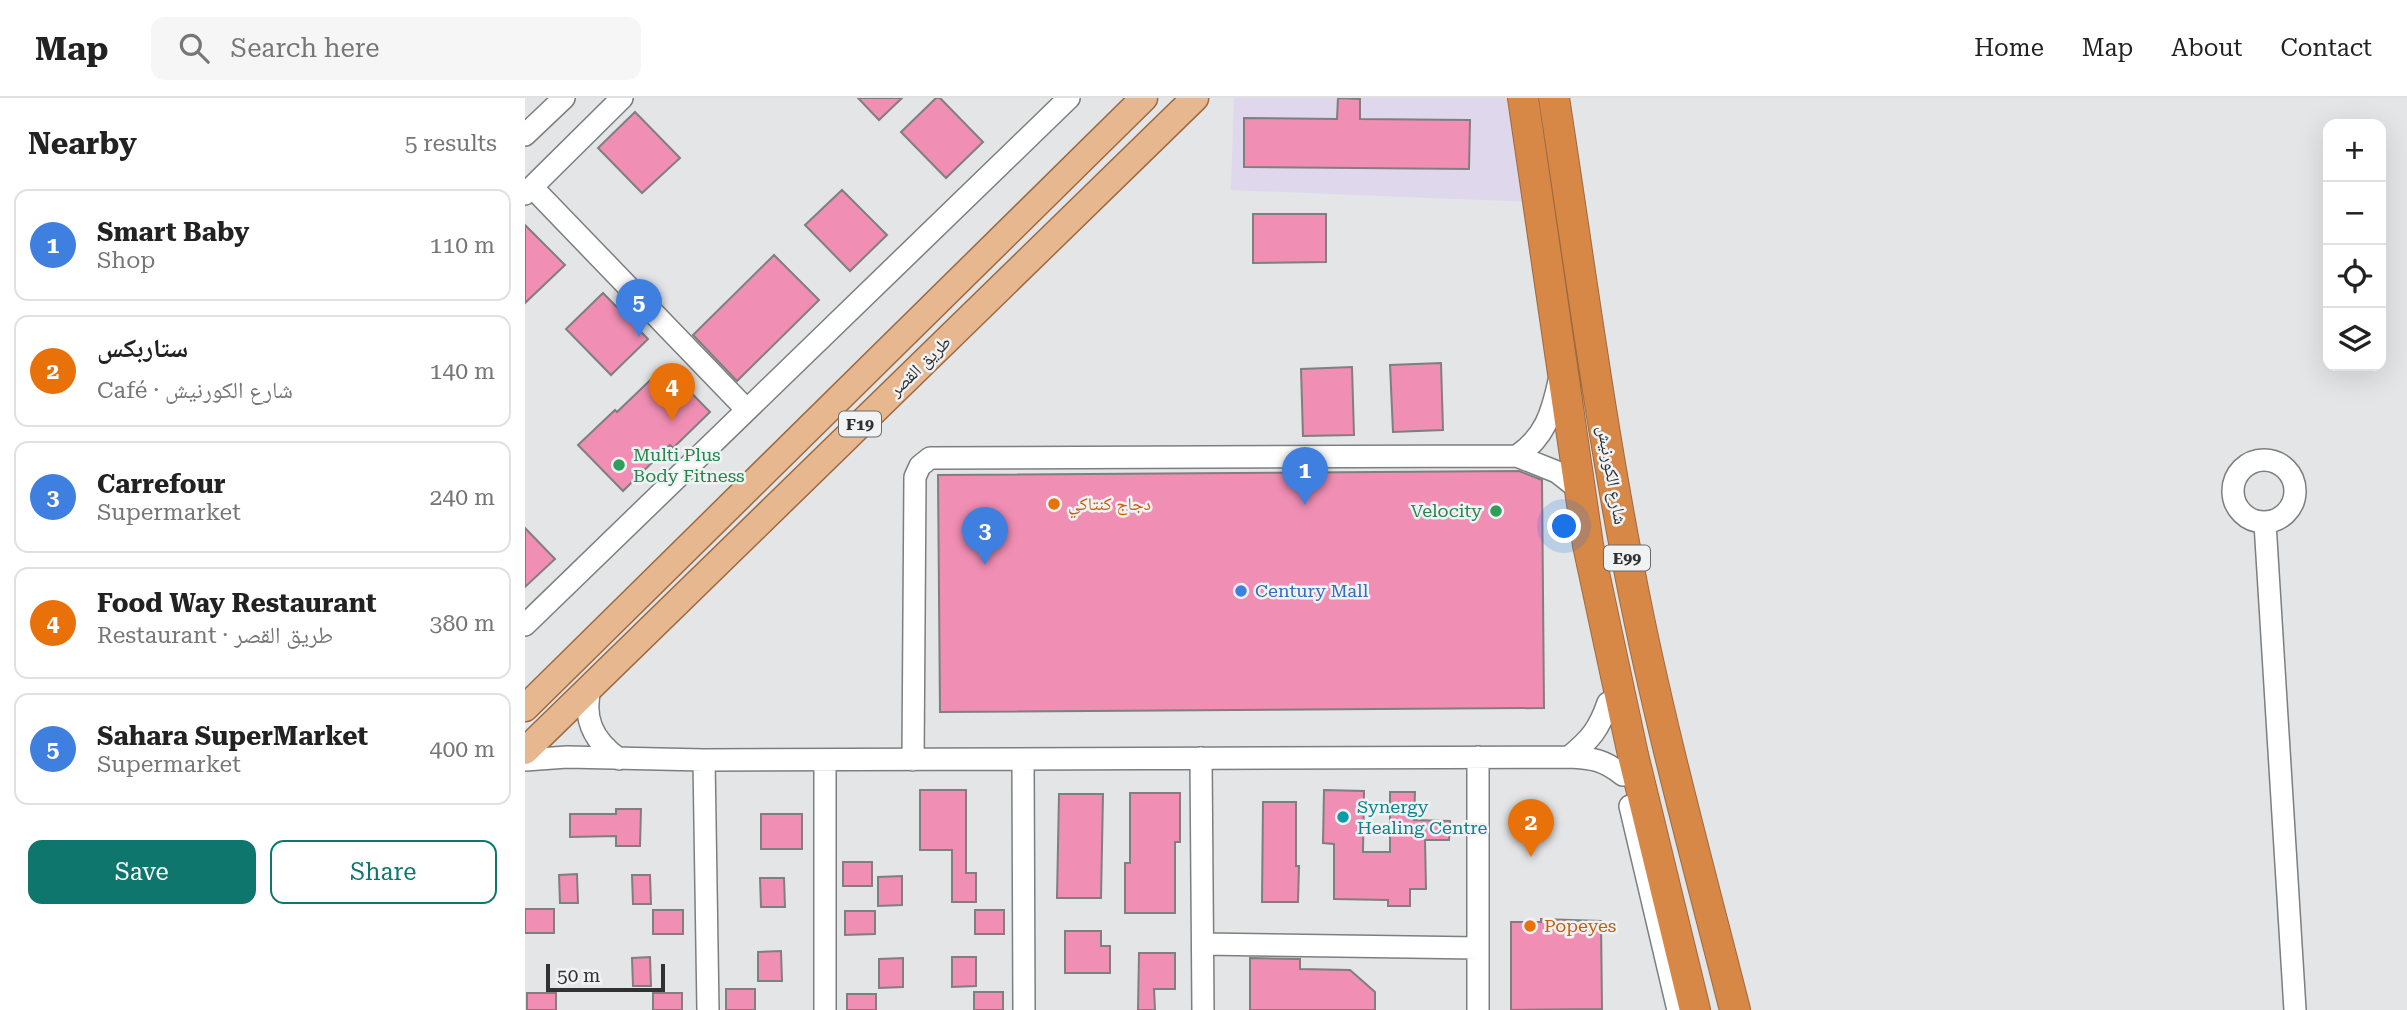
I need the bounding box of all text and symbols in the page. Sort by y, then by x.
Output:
search box [151,17,641,80]
text: Map [35,29,109,68]
icon: search [175,29,213,67]
text: Search here [231,33,380,63]
text: Home [1974,34,2044,62]
text: Map [2082,34,2133,62]
text: About [2171,34,2242,62]
text: Contact [2280,34,2372,62]
map controls [2323,119,2386,371]
button: + [2323,119,2386,182]
text: Nearby [28,126,137,161]
text: 5 results [405,130,497,157]
button: − [2323,182,2386,245]
text: Smart Baby [97,217,250,247]
text: 1 [47,232,59,259]
text: 110 m [430,232,495,259]
button: locate [2323,245,2386,308]
text: Shop [97,247,155,274]
pin: 5 [616,279,662,337]
button: layers [2323,308,2386,371]
street label: طريق القصر [884,331,956,402]
text: ستاربكس [97,333,188,363]
text: 2 [47,358,59,385]
text: 140 m [430,358,495,385]
pin: 4 [649,363,695,421]
text: Café · شارع الكورنيش [97,377,293,404]
road number: F19 [839,412,881,436]
street label: شارع الكورنيش [1592,424,1632,526]
place label: Multi Plus Body Fitness [633,444,745,486]
pin: 1 [1282,447,1328,505]
marker: Multi Plus Body Fitness [611,457,627,473]
text: Carrefour [97,469,226,499]
text: 3 [47,484,59,511]
text: 240 m [430,484,495,511]
place label: دجاج كنتاكي [1068,493,1151,519]
marker: دجاج كنتاكي [1046,496,1062,512]
text: Supermarket [97,499,241,526]
place label: Velocity [1411,500,1482,521]
marker: Velocity [1488,503,1504,519]
pin: 3 [962,507,1008,565]
your location [1547,509,1581,543]
road number: E99 [1604,545,1650,570]
place label: Century Mall [1255,580,1369,601]
marker: Century Mall [1233,583,1249,599]
text: Food Way Restaurant [97,588,377,618]
text: 4 [47,610,59,637]
text: 380 m [430,610,495,637]
text: Restaurant · طريق القصر [97,622,333,649]
text: Sahara SuperMarket [97,721,368,751]
text: 5 [47,736,59,763]
text: 400 m [430,736,495,763]
text: Supermarket [97,751,241,778]
place label: Synergy Healing Centre [1357,796,1487,838]
pin: 2 [1508,799,1554,857]
marker: Synergy Healing Centre [1335,809,1351,825]
button: Save [28,840,256,904]
button: Share [270,840,497,904]
place label: Popeyes [1544,915,1616,936]
marker: Popeyes [1522,918,1538,934]
scale bar [546,961,665,993]
text: 50 m [557,964,600,987]

